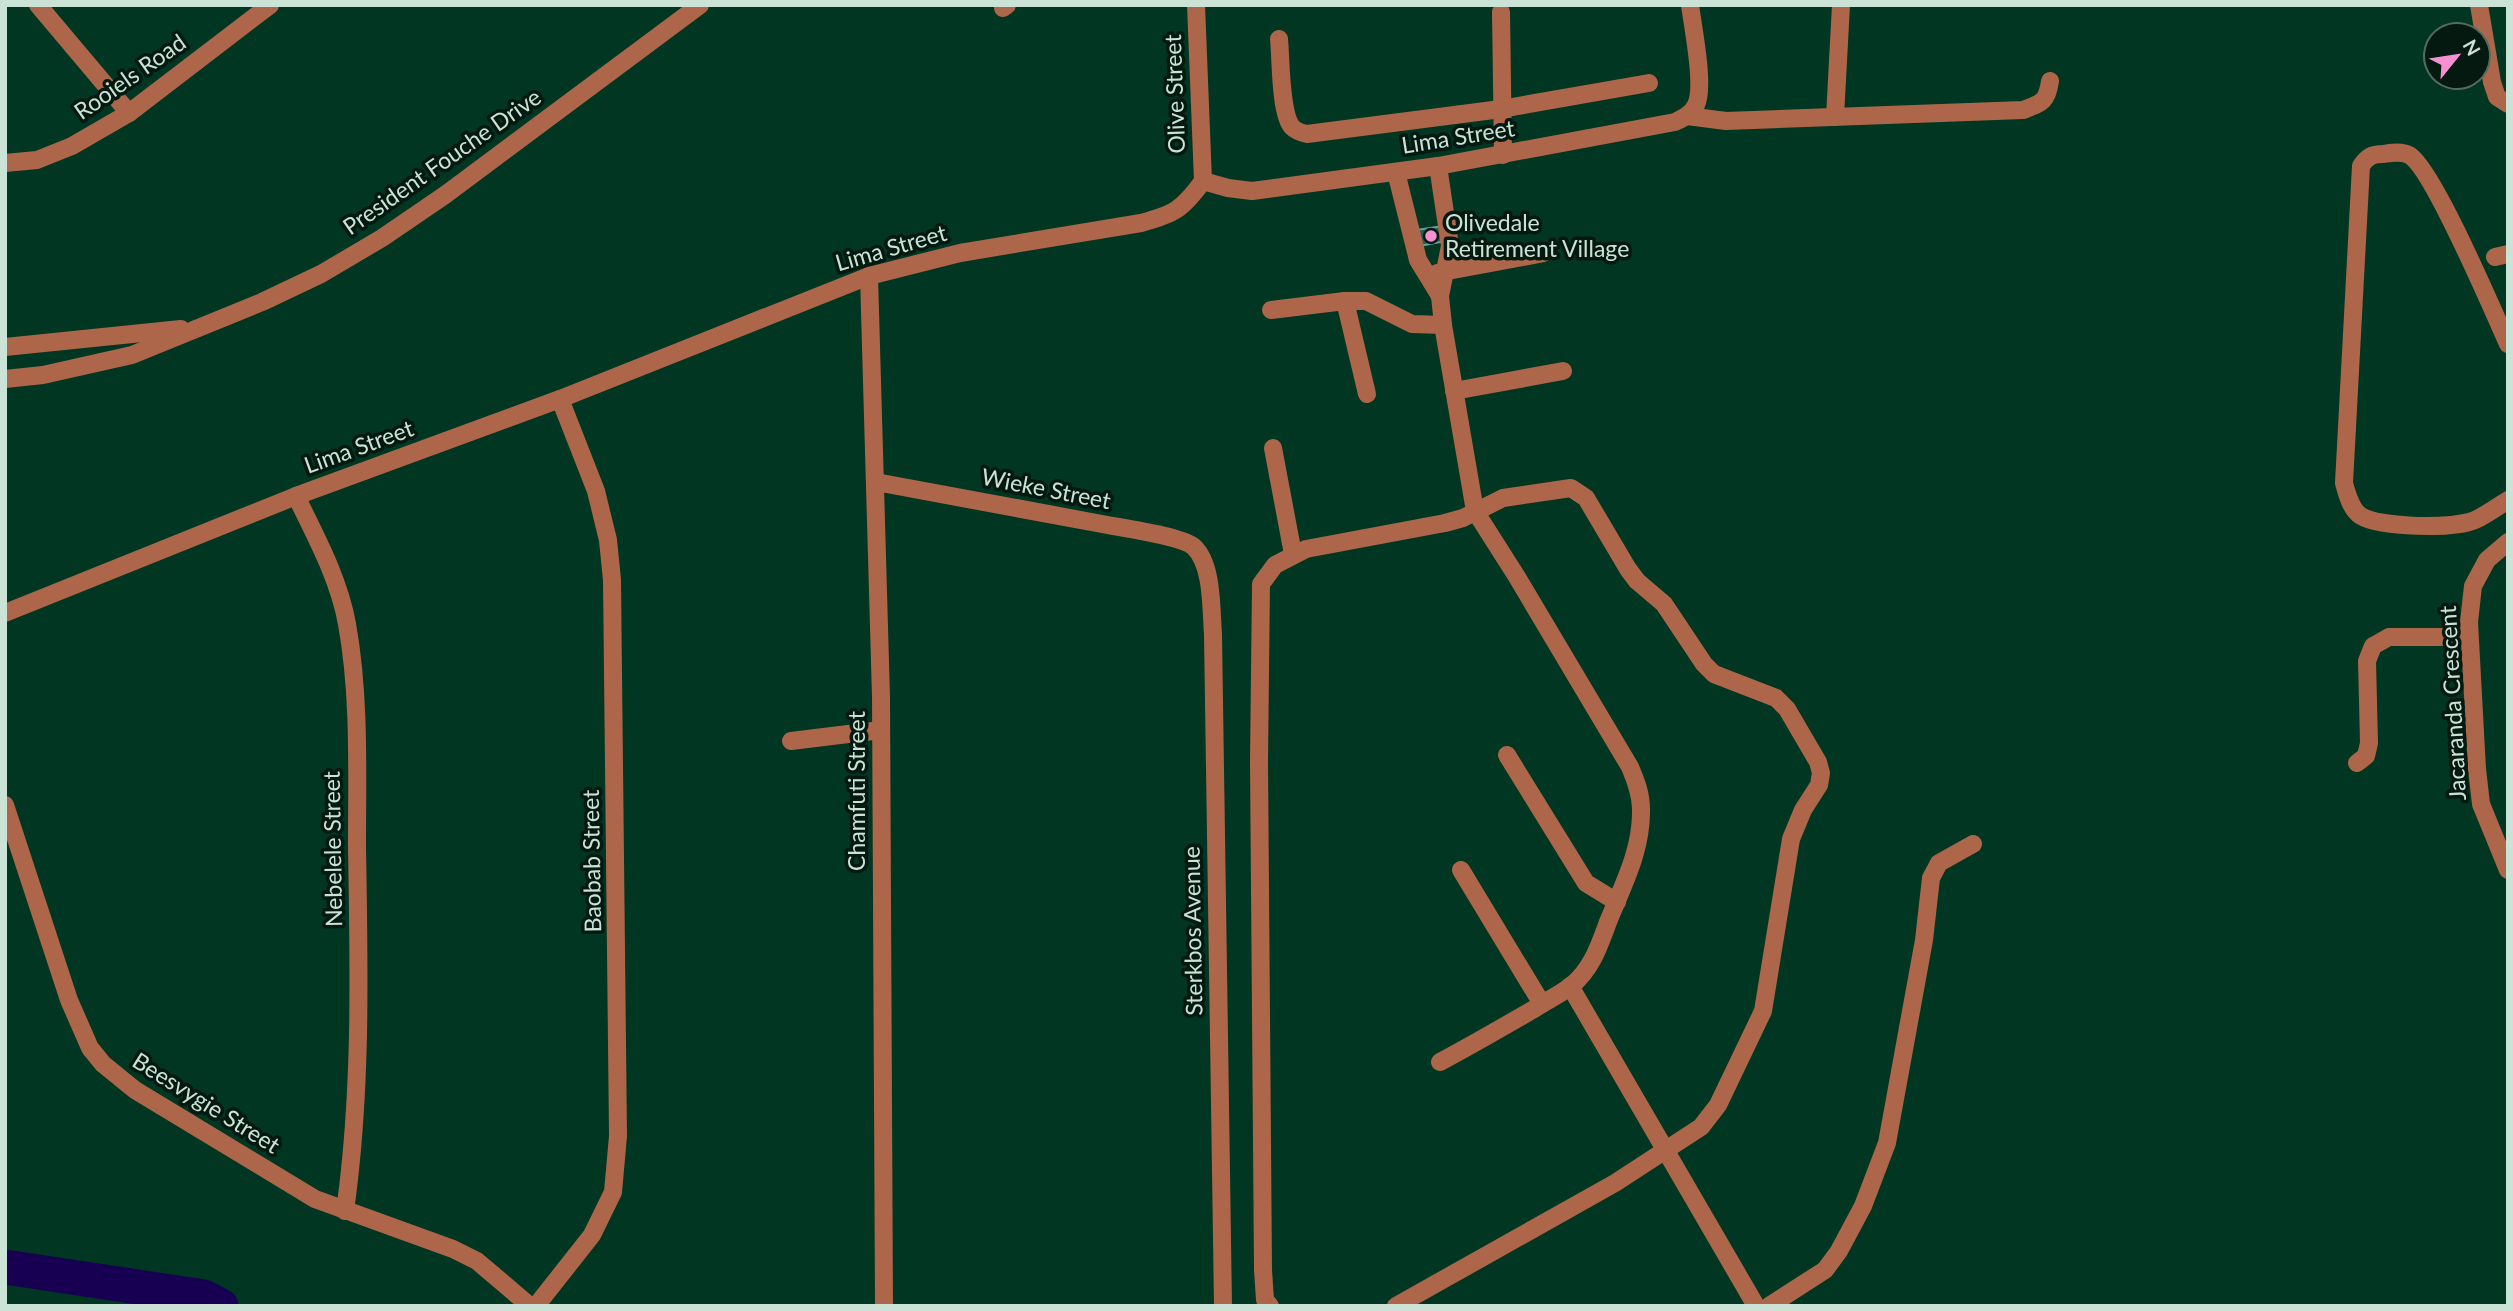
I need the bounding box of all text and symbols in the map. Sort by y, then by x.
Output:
north arrow [2422,21,2492,91]
street label: Rooiels Road [68,28,191,125]
street label: Olive Street [1158,33,1190,154]
text: N [2459,35,2486,59]
street label: President Fouche Drive [337,82,546,240]
street label: Lima Street [1399,113,1517,159]
place label: Olivedale Retirement Village [1445,208,1629,262]
street label: Lima Street [832,218,950,276]
marker: Olivedale Retirement Village [1423,228,1439,244]
street label: Lima Street [300,413,418,479]
street label: Wieke Street [979,462,1114,514]
street label: Jacaranda Crescent [2433,604,2471,801]
street label: Chamfuti Street [842,710,870,871]
street label: Nebelele Street [317,770,347,927]
street label: Baobab Street [576,789,606,933]
street label: Sterkbos Avenue [1177,846,1207,1016]
street label: Beesvygie Street [128,1046,286,1159]

